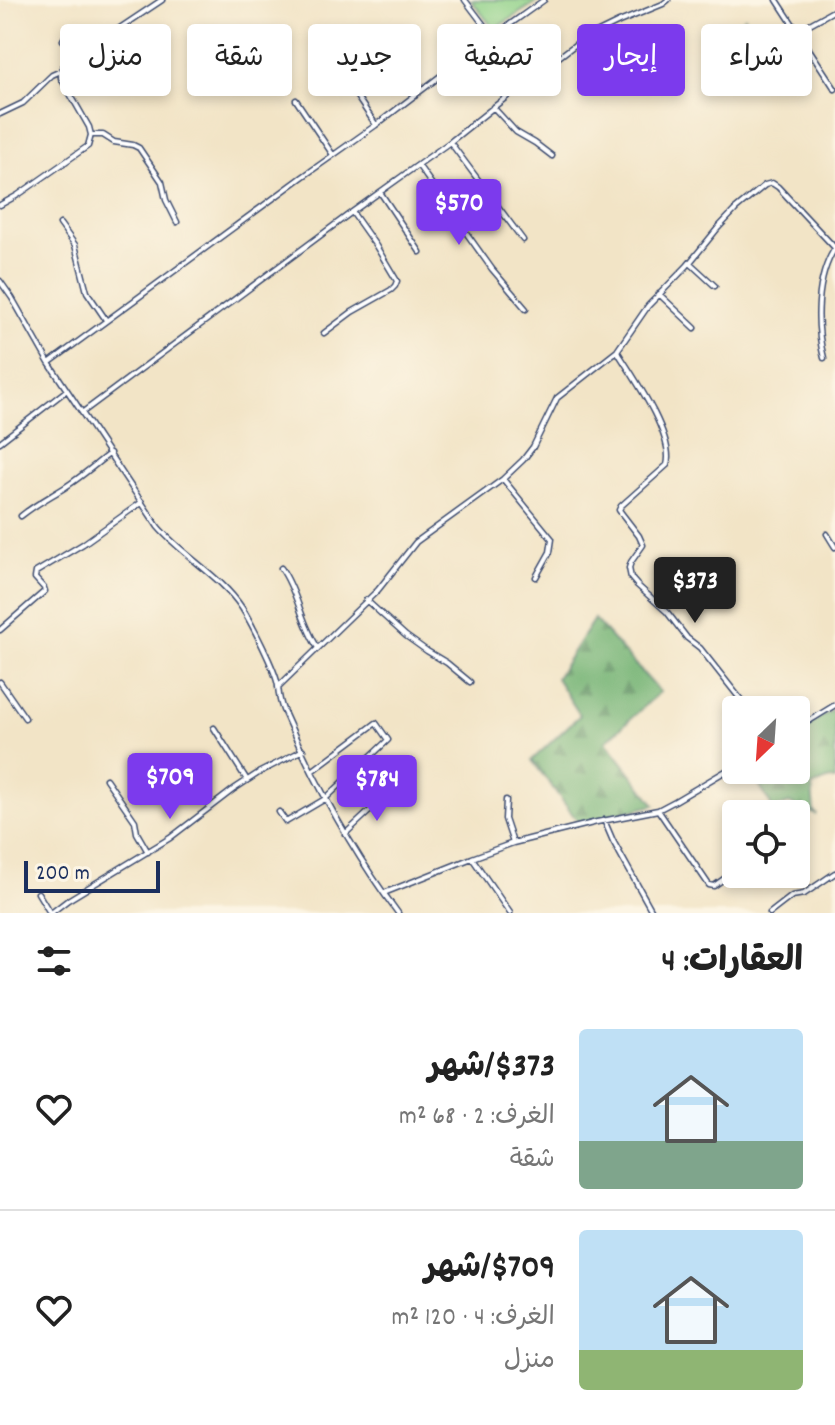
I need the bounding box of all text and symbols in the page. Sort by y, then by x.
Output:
chip: منزل [60,24,171,96]
chip: شقة [187,24,292,96]
chip: جديد [308,24,421,96]
chip: تصفية [437,24,561,96]
chip: إيجار [577,24,685,96]
chip: شراء [701,24,812,96]
pin: $570 [412,179,506,247]
text: $570 [434,186,484,223]
pin: $373 [648,557,742,625]
text: $373 [672,564,718,601]
north arrow [722,696,810,784]
map controls [722,696,810,888]
pin: $709 [123,753,217,821]
pin: $784 [330,755,424,823]
text: $709 [145,760,195,797]
text: $784 [355,762,399,799]
button: locate [722,800,810,888]
scale bar [24,857,160,893]
text: 200 m [36,859,90,890]
icon: filters [32,939,76,983]
text: العقارات: 4 [662,939,803,988]
text: $373/شهر [428,1044,555,1093]
icon: home [643,1061,739,1157]
icon: heart [32,1087,76,1131]
text: الغرف: 2 · 68 m² [399,1099,555,1136]
text: شقة [510,1142,555,1179]
text: $709/شهر [424,1245,555,1294]
icon: home [643,1262,739,1358]
icon: heart [32,1288,76,1332]
text: الغرف: 4 · 120 m² [392,1300,555,1337]
text: منزل [504,1343,555,1380]

